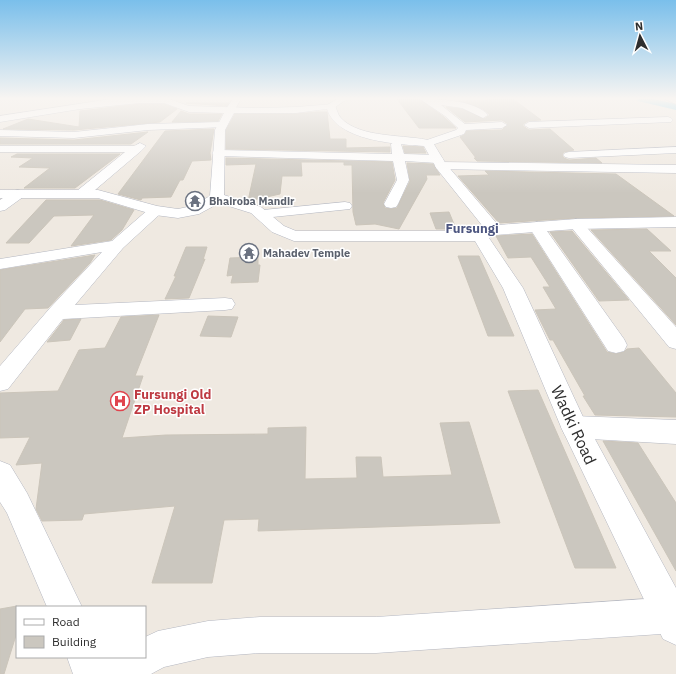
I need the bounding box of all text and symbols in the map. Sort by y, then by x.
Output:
north arrow [620,16,660,56]
text: N [634,19,644,33]
temple icon: Bhairoba Mandir [184,190,206,212]
place label: Bhairoba Mandir [209,194,295,208]
district label: Fursungi [445,220,499,237]
temple icon: Mahadev Temple [238,242,260,264]
place label: Mahadev Temple [263,246,350,260]
street label: Wadki Road [547,382,601,468]
place label: Fursungi Old ZP Hospital [134,386,211,418]
hospital icon: Fursungi Old ZP Hospital [109,390,131,412]
legend [16,606,146,658]
text: Road [52,614,80,629]
text: Building [52,634,97,649]

